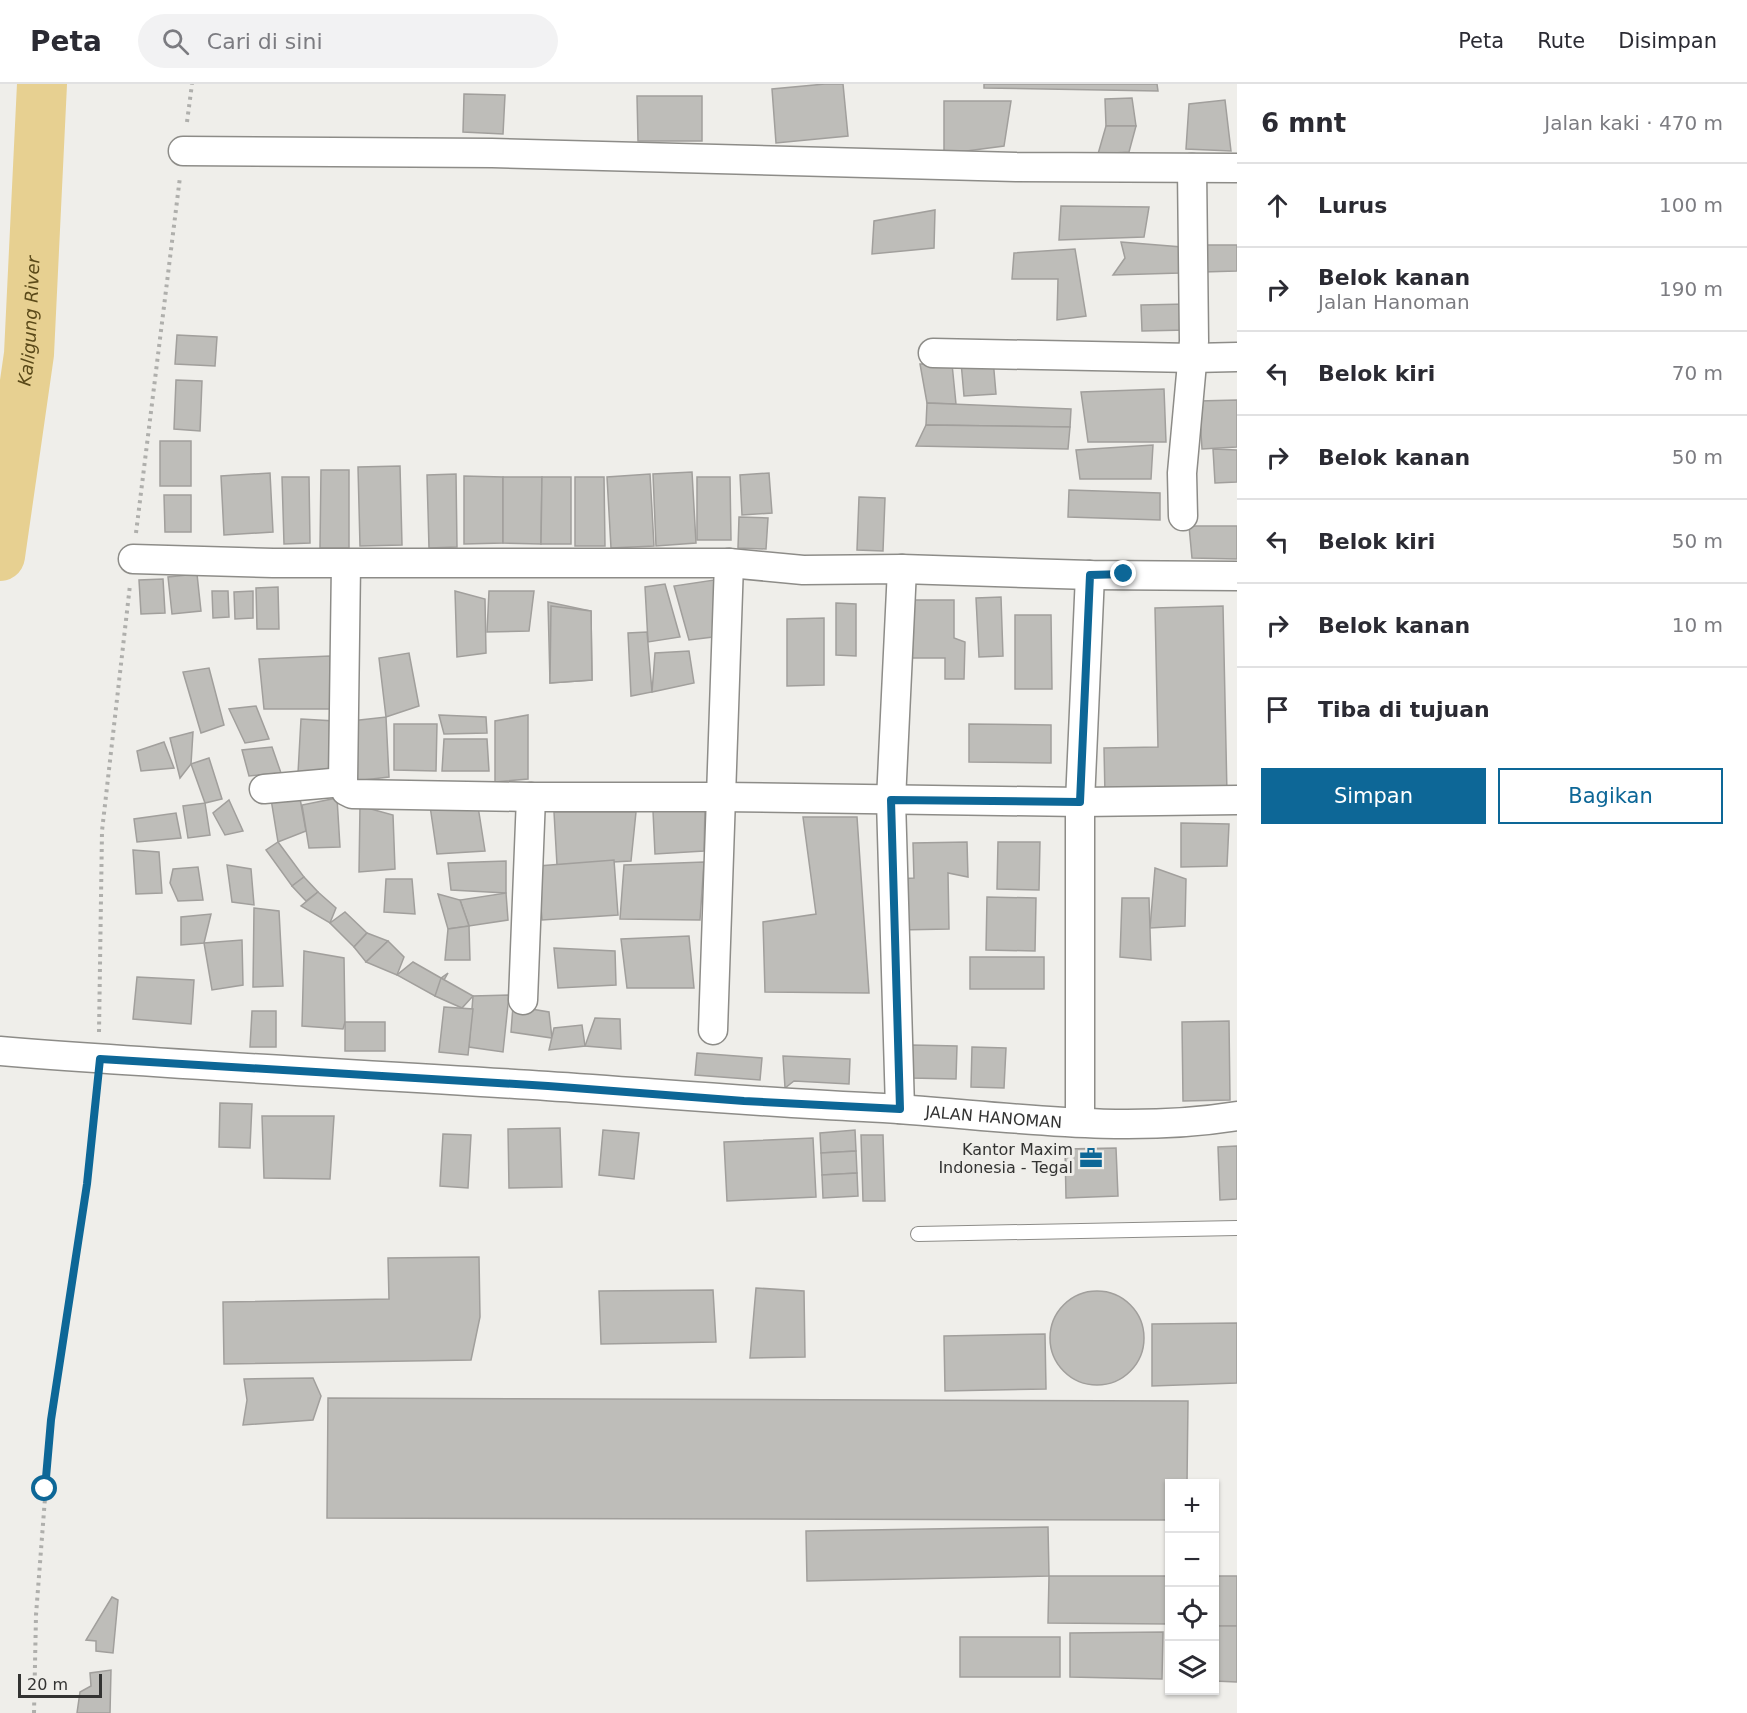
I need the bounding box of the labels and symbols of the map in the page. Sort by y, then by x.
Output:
water label: Kaligung River [14,254,44,387]
route end [1110,560,1136,586]
street label: JALAN HANOMAN [924,1102,1063,1132]
place label: Kantor Maxim Indonesia - Tegal [938,1140,1073,1177]
office icon: Kantor Maxim Indonesia - Tegal [1078,1145,1104,1171]
route start [31,1475,57,1501]
scale bar [18,1671,102,1698]

